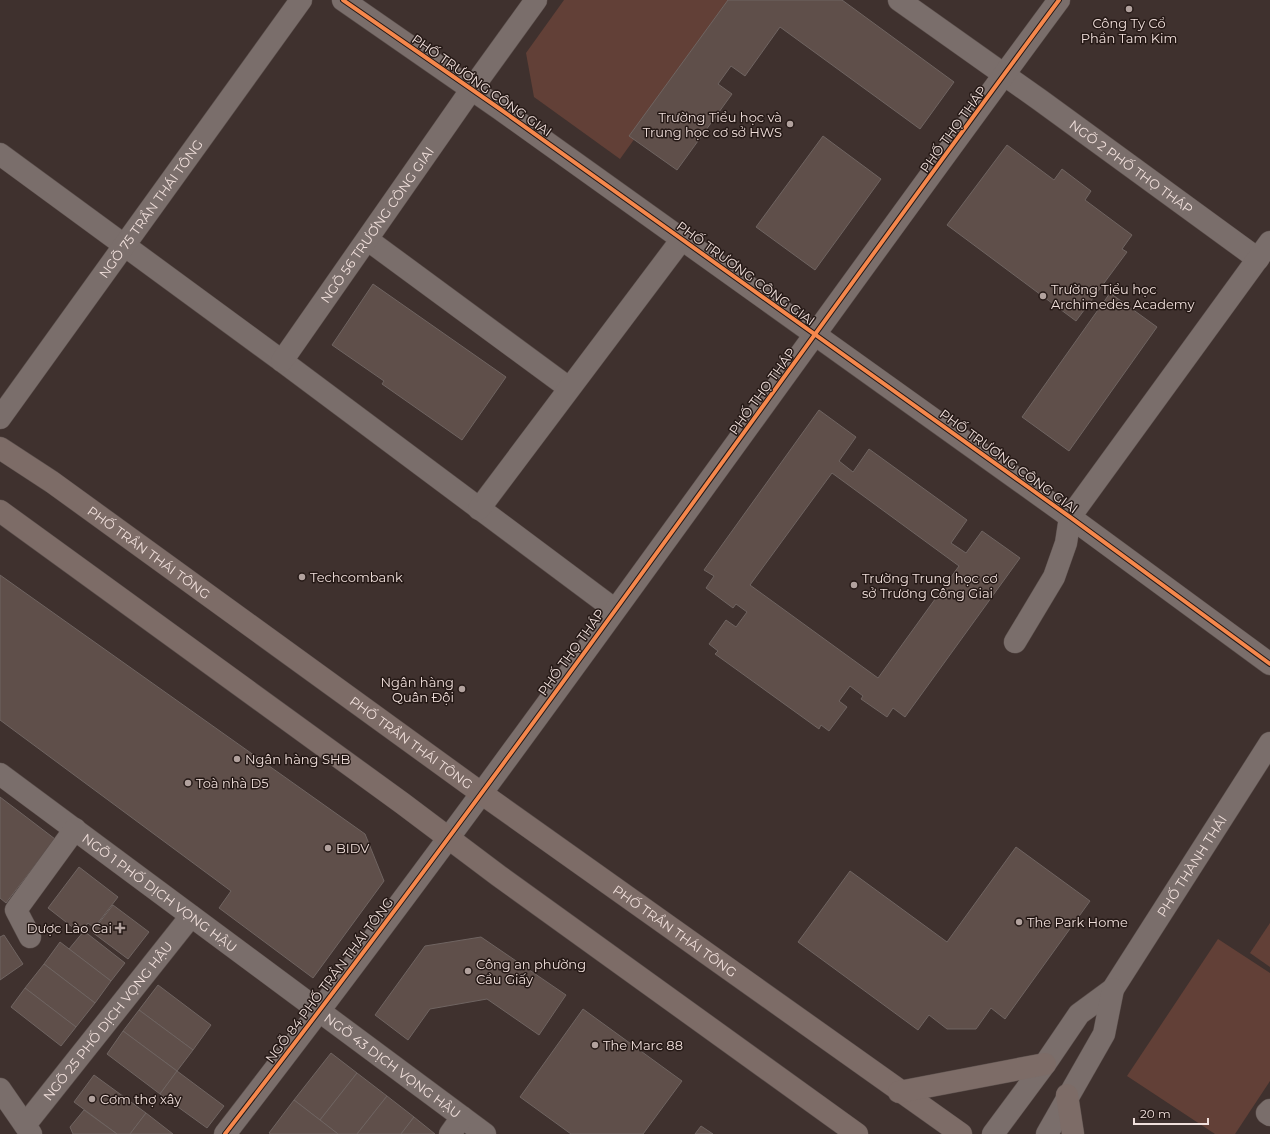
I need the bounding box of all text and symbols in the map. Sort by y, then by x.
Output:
marker: Công Ty Cổ Phần Tam Kim [1124,4,1134,14]
place label: Công Ty Cổ Phần Tam Kim [1081,15,1177,46]
street label: PHỐ TRƯƠNG CÔNG GIAI [409,31,555,139]
street label: PHỐ THỌ THÁP [916,83,990,175]
place label: Trường Tiểu học và Trung học cơ sở HWS [643,109,782,140]
street label: NGÕ 2 PHỐ THỌ THÁP [1067,116,1196,217]
marker: Trường Tiểu học và Trung học cơ sở HWS [785,119,795,129]
street label: NGÕ 75 TRẦN THÁI TÔNG [95,136,206,281]
street label: NGÕ 56 TRƯƠNG CÔNG GIAI [317,144,437,306]
street label: PHỐ TRƯƠNG CÔNG GIAI [674,217,818,329]
place label: Trường Tiểu học Archimedes Academy [1051,281,1195,312]
marker: Trường Tiểu học Archimedes Academy [1038,291,1048,301]
street label: PHỐ THỌ THÁP [725,345,799,437]
street label: PHỐ TRƯƠNG CÔNG GIAI [937,405,1081,517]
street label: PHỐ TRẦN THÁI TÔNG [84,502,214,602]
place label: Techcombank [310,569,403,585]
place label: Trường Trung học cơ sở Trương Công Giai [862,570,998,601]
marker: Techcombank [297,572,307,582]
marker: Trường Trung học cơ sở Trương Công Giai [849,580,859,590]
street label: PHỐ THỌ THÁP [534,606,608,698]
place label: Ngân hàng Quân Đội [381,674,454,705]
marker: Ngân hàng Quân Đội [457,684,467,694]
street label: PHỐ TRẦN THÁI TÔNG [347,693,476,792]
place label: Ngân hàng SHB [245,751,350,767]
marker: Ngân hàng SHB [232,754,242,764]
place label: Toà nhà D5 [196,775,269,791]
marker: Toà nhà D5 [183,778,193,788]
street label: PHỐ THÀNH THÁI [1153,812,1230,920]
street label: NGÕ 1 PHỐ DỊCH VỌNG HẬU [79,830,240,955]
place label: BIDV [336,840,370,856]
marker: BIDV [323,843,333,853]
street label: PHỐ TRẦN THÁI TÔNG [610,881,740,980]
street label: NGÕ 84 PHỐ TRẦN THÁI TÔNG [262,894,396,1066]
place label: The Park Home [1027,914,1128,930]
marker: The Park Home [1014,917,1024,927]
place label: Dược Lào Cai [27,920,112,936]
marker: Dược Lào Cai [115,923,125,933]
street label: NGÕ 25 PHỐ DỊCH VỌNG HẬU [40,938,176,1104]
place label: Công an phường Cầu Giấy [476,956,586,987]
marker: Công an phường Cầu Giấy [463,966,473,976]
street label: NGÕ 43 DỊCH VỌNG HẬU [321,1010,464,1121]
place label: The Marc 88 [603,1037,683,1053]
marker: The Marc 88 [590,1040,600,1050]
place label: Cơm thợ xây [100,1091,182,1107]
marker: Cơm thợ xây [87,1094,97,1104]
scale bar [1134,1100,1208,1126]
text: 20 m [1140,1106,1171,1121]

